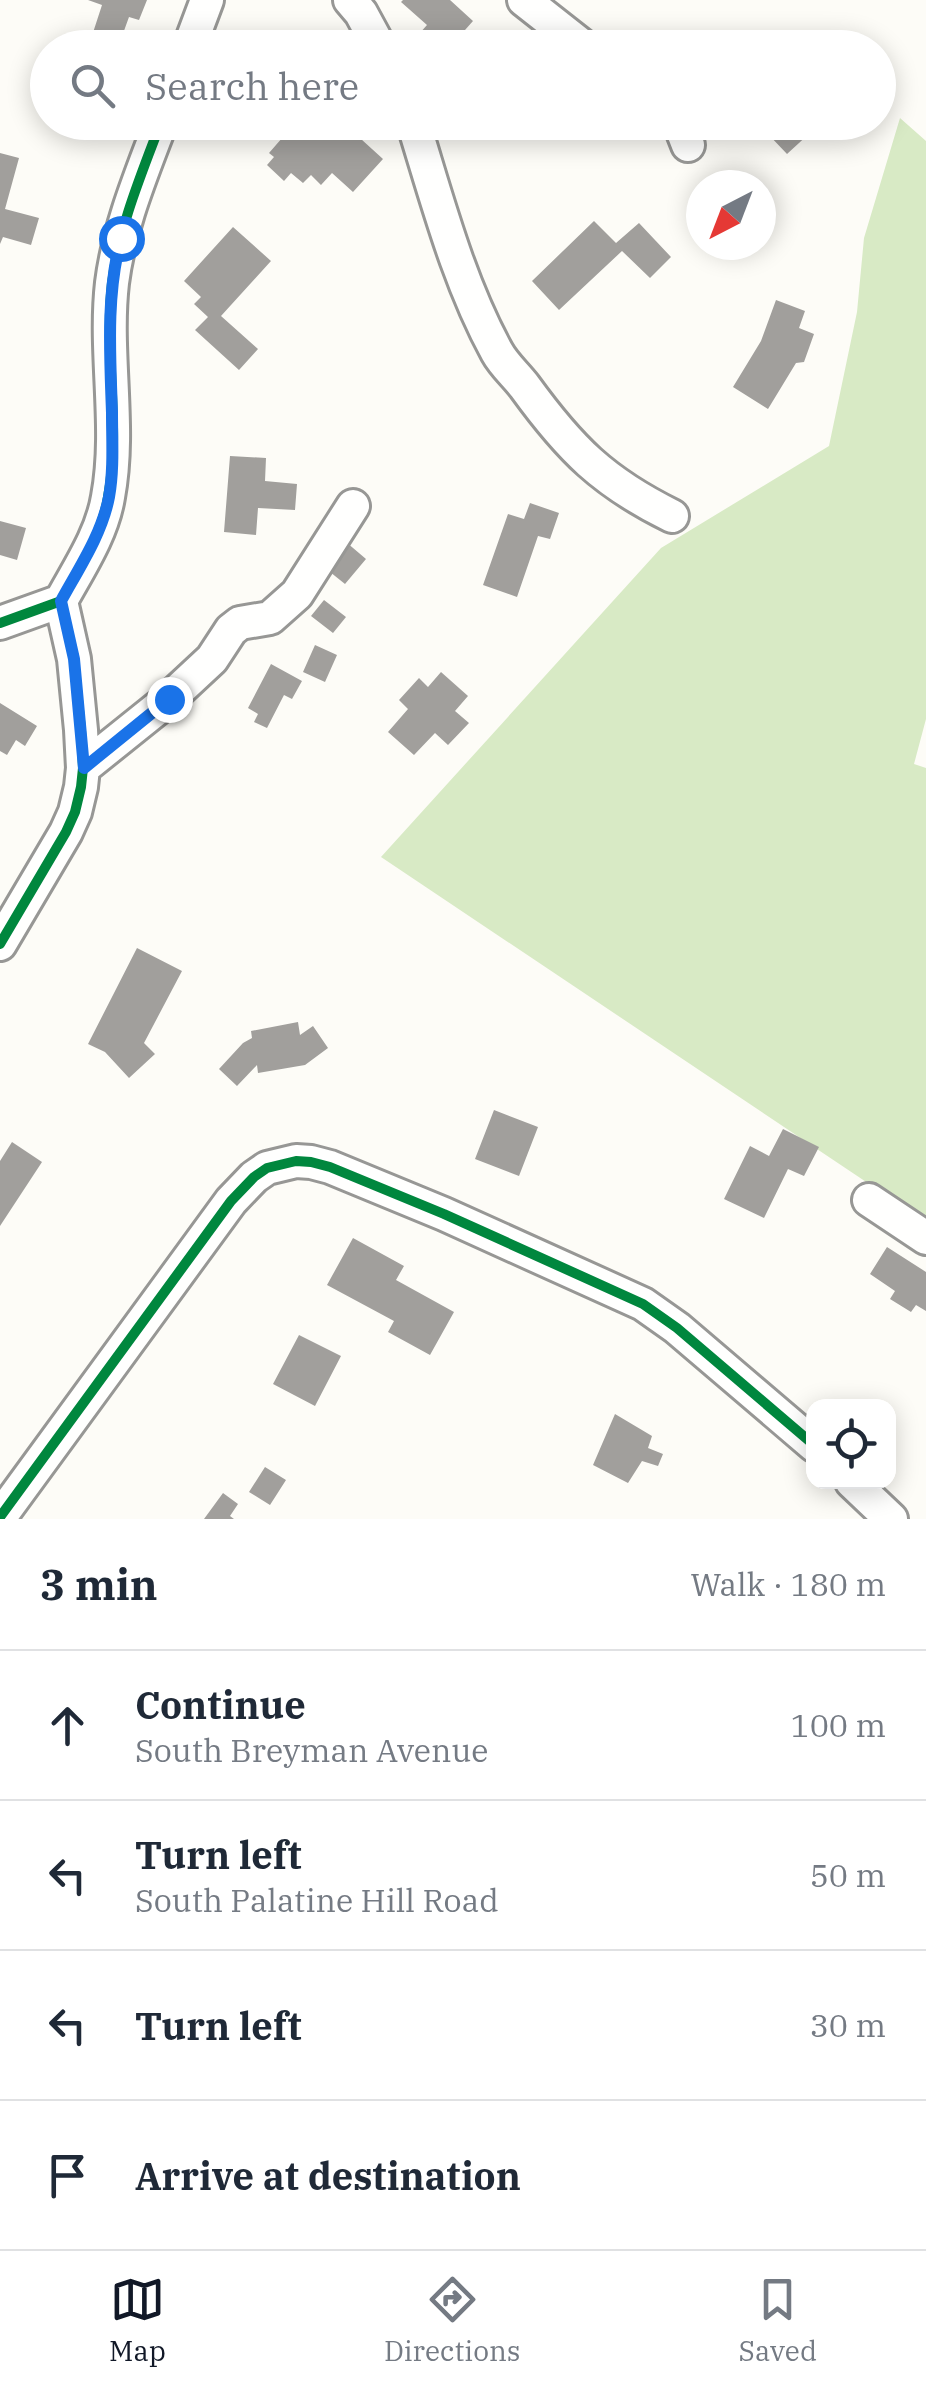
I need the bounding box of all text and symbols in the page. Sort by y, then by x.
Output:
search box [30,30,896,140]
icon: search [65,58,120,113]
text: Search here [145,61,359,110]
north arrow [686,170,776,260]
route start [99,216,145,262]
route end [147,677,193,723]
map controls [806,1399,896,1489]
button: locate [806,1399,896,1489]
text: 3 min [40,1557,158,1612]
text: Walk · 180 m [690,1563,886,1605]
text: Continue [135,1680,306,1729]
icon: ahead [40,1698,95,1753]
text: 100 m [790,1704,886,1746]
text: South Breyman Avenue [135,1729,488,1771]
text: Turn left [135,1830,302,1879]
icon: left [40,1848,95,1903]
text: 50 m [810,1854,886,1896]
text: South Palatine Hill Road [135,1879,499,1921]
icon: left [40,1998,95,2053]
text: Turn left [135,2001,302,2050]
text: 30 m [810,2004,886,2046]
icon: arrive [40,2148,95,2203]
text: Arrive at destination [135,2151,521,2200]
tab: Map [109,2272,166,2369]
tab: Directions [384,2272,521,2369]
tab: Saved [739,2272,817,2369]

